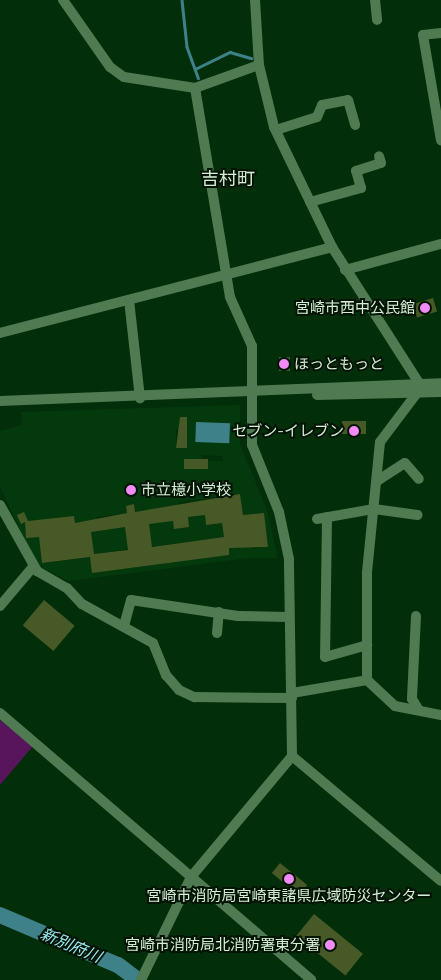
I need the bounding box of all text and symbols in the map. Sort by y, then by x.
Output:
district label: 吉村町 [201,167,255,189]
place label: 宮崎市西中公民館 [295,299,415,317]
marker: 宮崎市西中公民館 [419,302,431,314]
place label: ほっともっと [294,355,384,373]
marker: ほっともっと [278,358,290,370]
place label: セブン-イレブン [232,422,344,440]
marker: セブン-イレブン [348,425,360,437]
place label: 市立檍小学校 [141,481,231,499]
marker: 市立檍小学校 [125,484,137,496]
marker: 宮崎市消防局宮崎東諸県広域防災センター [283,873,295,885]
place label: 宮崎市消防局宮崎東諸県広域防災センター [147,887,431,905]
water label: 新別府川 [38,924,104,966]
place label: 宮崎市消防局北消防署東分署 [125,936,320,954]
marker: 宮崎市消防局北消防署東分署 [324,939,336,951]

